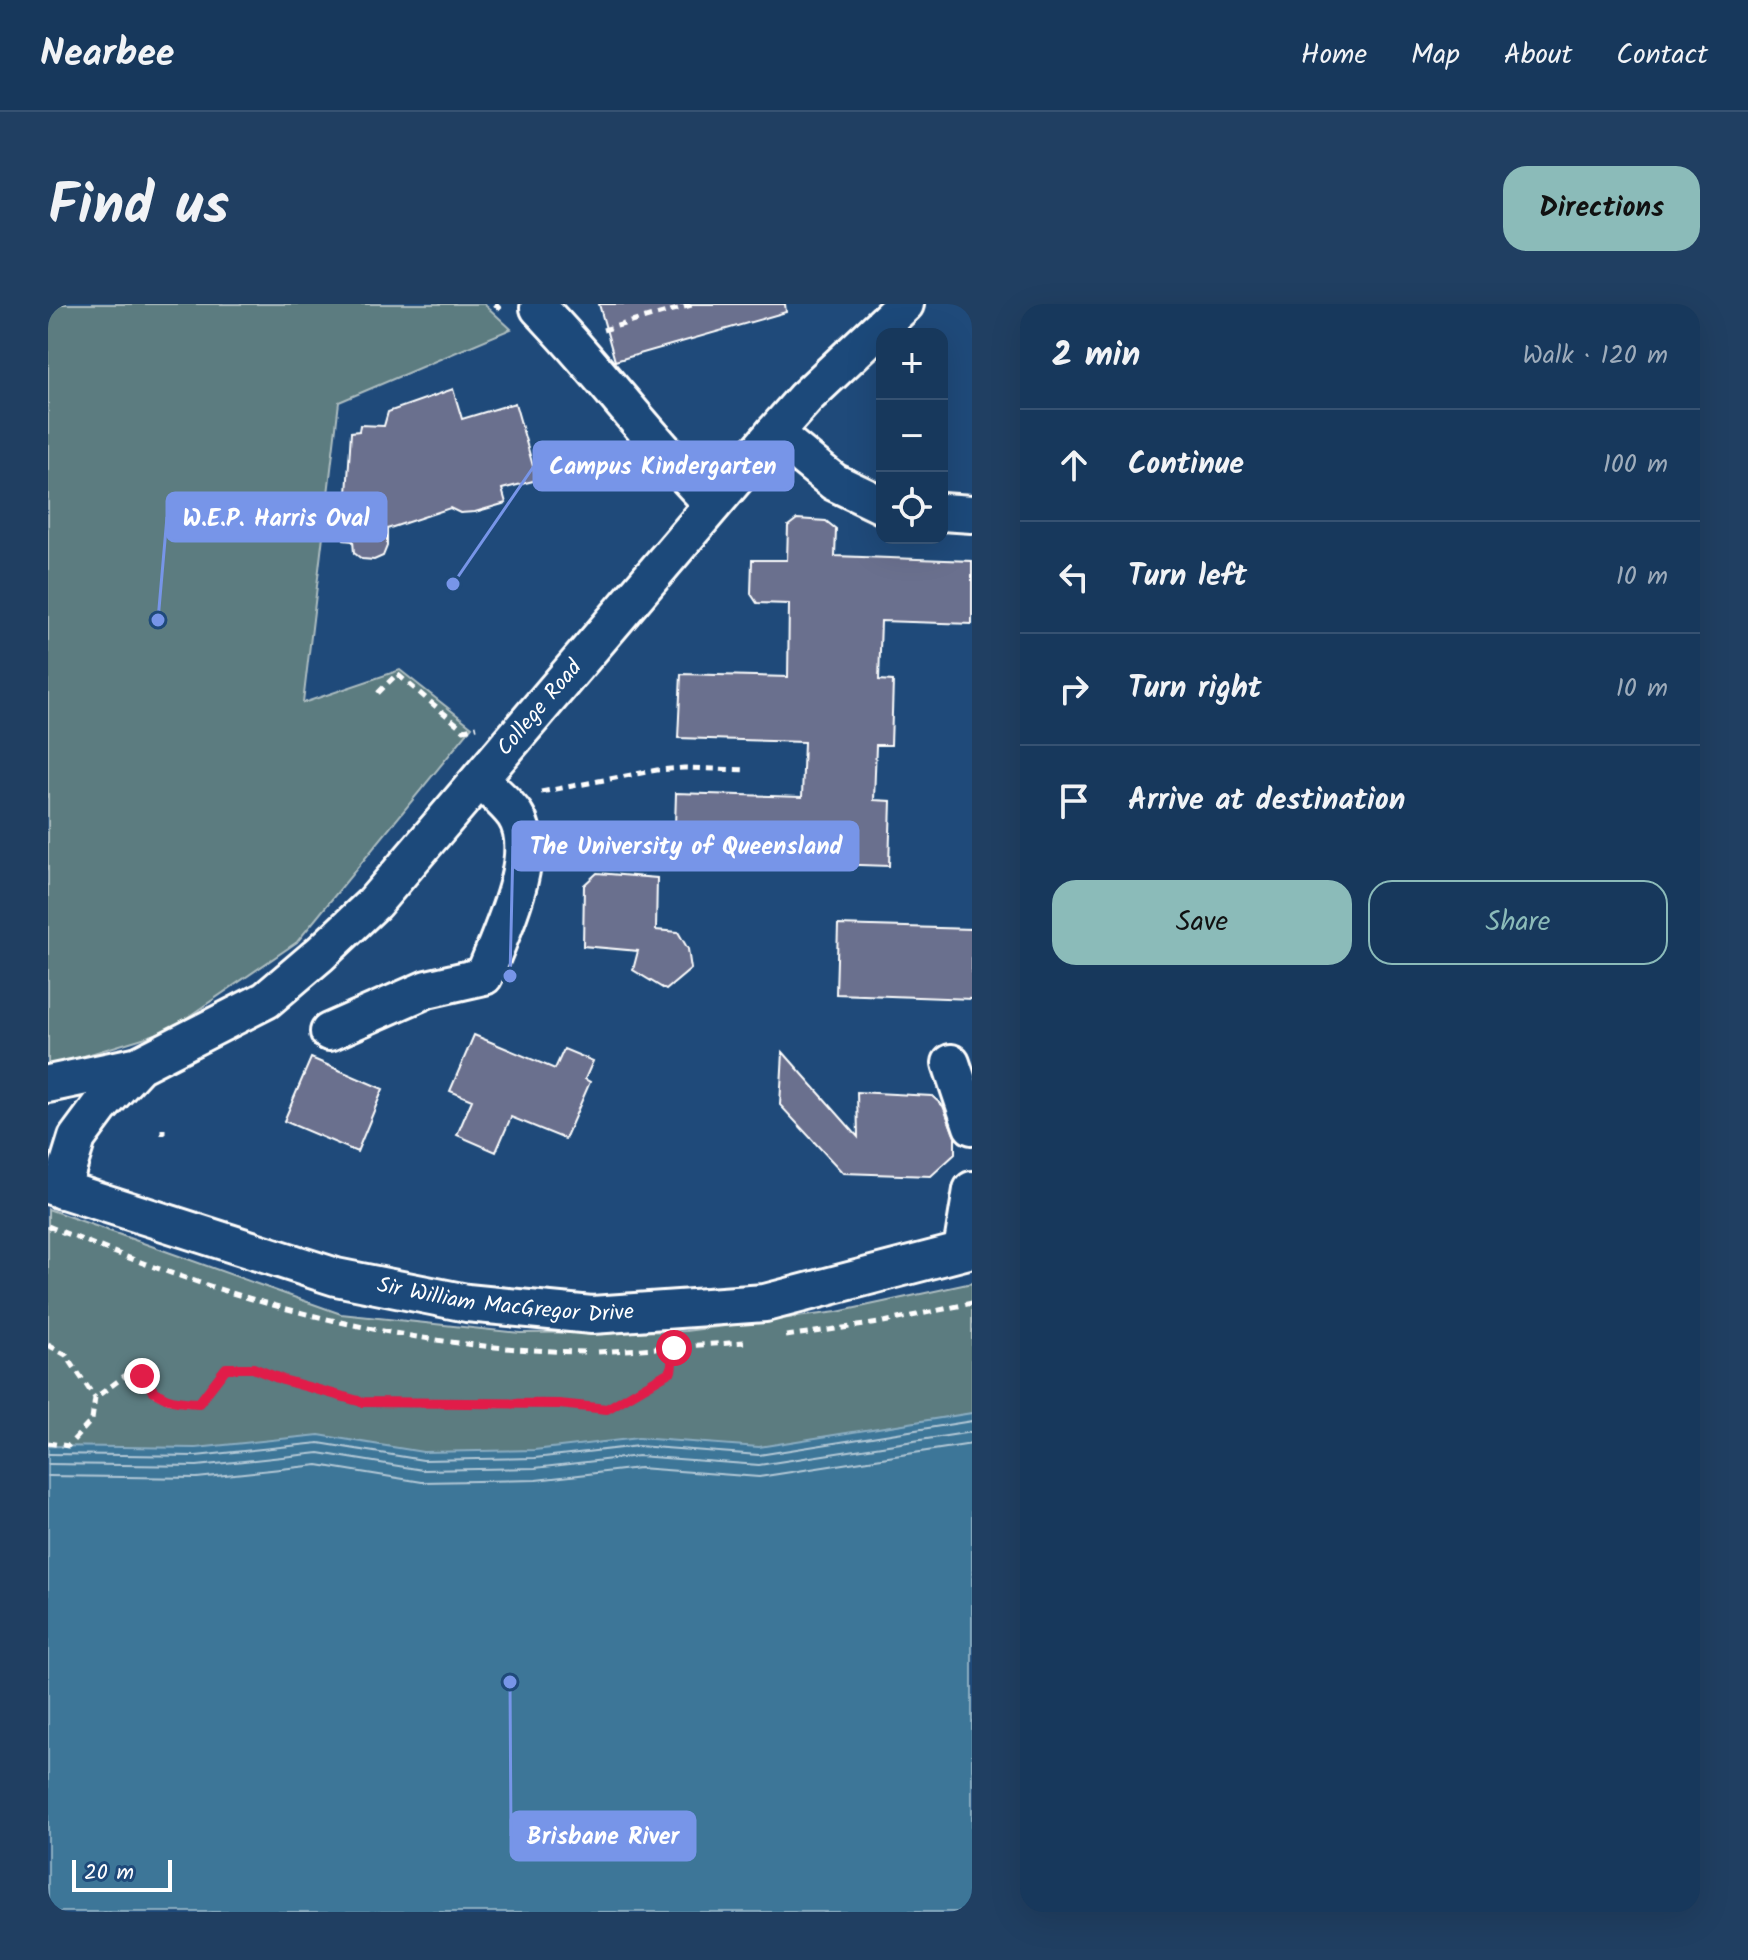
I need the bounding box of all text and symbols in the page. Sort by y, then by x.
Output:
text: Nearbee [40,25,174,85]
text: Home [1301,33,1367,78]
text: Map [1411,33,1460,78]
text: About [1504,33,1572,78]
text: Contact [1616,33,1708,78]
text: Find us [48,163,229,253]
button: Directions [1503,166,1700,251]
map controls [876,328,948,544]
button: + [876,328,948,400]
text: 2 min [1052,329,1140,383]
text: Walk · 120 m [1523,335,1668,377]
button: − [876,400,948,472]
text: Continue [1128,441,1244,489]
callout: Campus Kindergarten [534,442,793,490]
icon: ahead [1052,443,1096,487]
text: 100 m [1603,444,1668,486]
text: Campus Kindergarten [549,448,777,487]
button: locate [876,472,948,544]
callout: W.E.P. Harris Oval [167,493,386,541]
text: W.E.P. Harris Oval [182,500,370,539]
text: Turn left [1128,553,1247,601]
icon: left [1052,555,1096,599]
text: 10 m [1616,556,1668,598]
street label: College Road [488,651,592,764]
text: Turn right [1128,665,1261,713]
icon: right [1052,667,1096,711]
text: 10 m [1616,668,1668,710]
text: Arrive at destination [1128,777,1405,825]
icon: arrive [1052,779,1096,823]
callout: The University of Queensland [513,822,858,870]
text: The University of Queensland [530,828,843,867]
button: Save [1052,880,1352,965]
button: Share [1368,880,1668,965]
street label: Sir William MacGregor Drive [374,1268,635,1333]
route start [656,1330,692,1366]
route end [124,1358,160,1394]
callout: Brisbane River [511,1812,695,1860]
text: Brisbane River [527,1818,681,1857]
scale bar [72,1856,172,1892]
text: 20 m [84,1856,134,1891]

